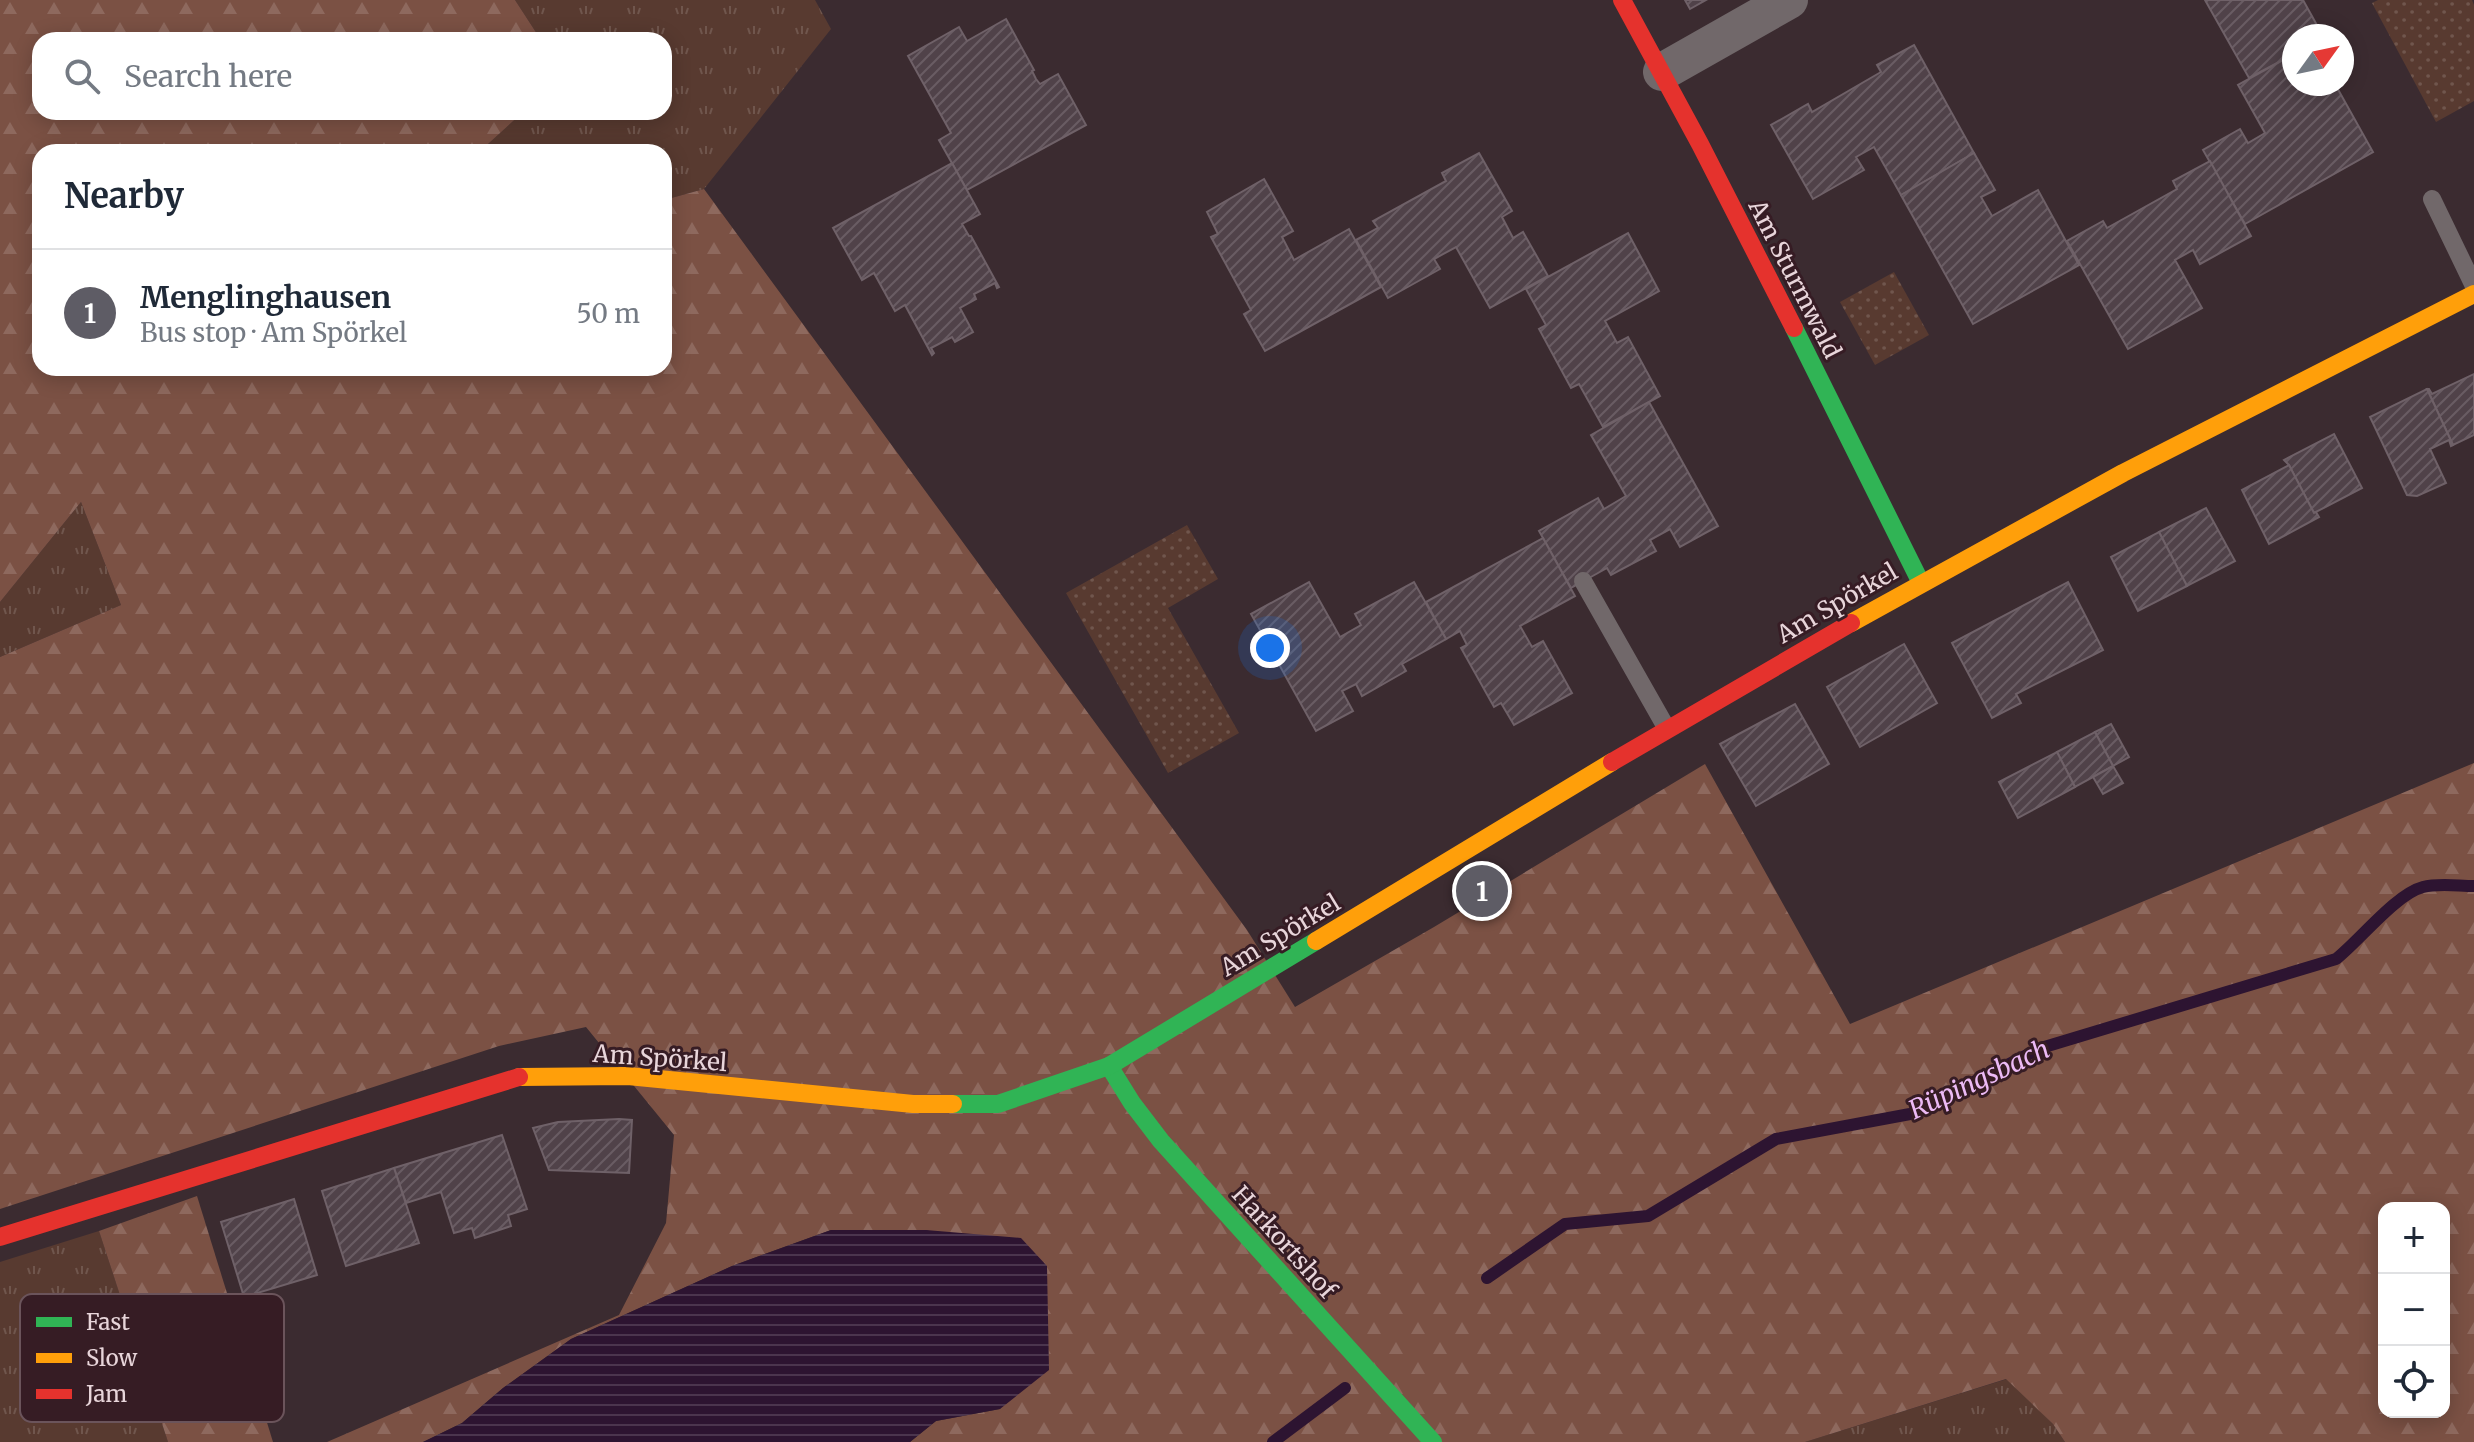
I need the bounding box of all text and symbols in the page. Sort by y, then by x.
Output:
north arrow [2282,24,2354,96]
search box [32,32,672,120]
icon: search [60,54,104,98]
text: Search here [124,57,292,95]
text: Nearby [64,175,184,217]
street label: Am Sturmwald [1741,194,1848,364]
text: Menglinghausen [140,278,391,316]
text: 1 [84,297,96,330]
text: 50 m [576,297,640,330]
text: Bus stop · Am Spörkel [140,316,407,349]
street label: Am Spörkel [1770,556,1903,651]
your location [1250,628,1290,668]
pin: 1 [1456,861,1508,921]
street label: Am Spörkel [1214,887,1346,983]
water label: Rüpingsbach [1903,1032,2055,1126]
street label: Am Spörkel [591,1038,728,1078]
street label: Harkortshof [1225,1179,1343,1305]
map controls [2378,1202,2450,1418]
button: + [2378,1202,2450,1274]
button: − [2378,1274,2450,1346]
legend [20,1294,284,1422]
text: Fast [86,1308,130,1336]
text: Slow [86,1344,137,1372]
button: locate [2378,1346,2450,1418]
text: Jam [85,1380,127,1408]

